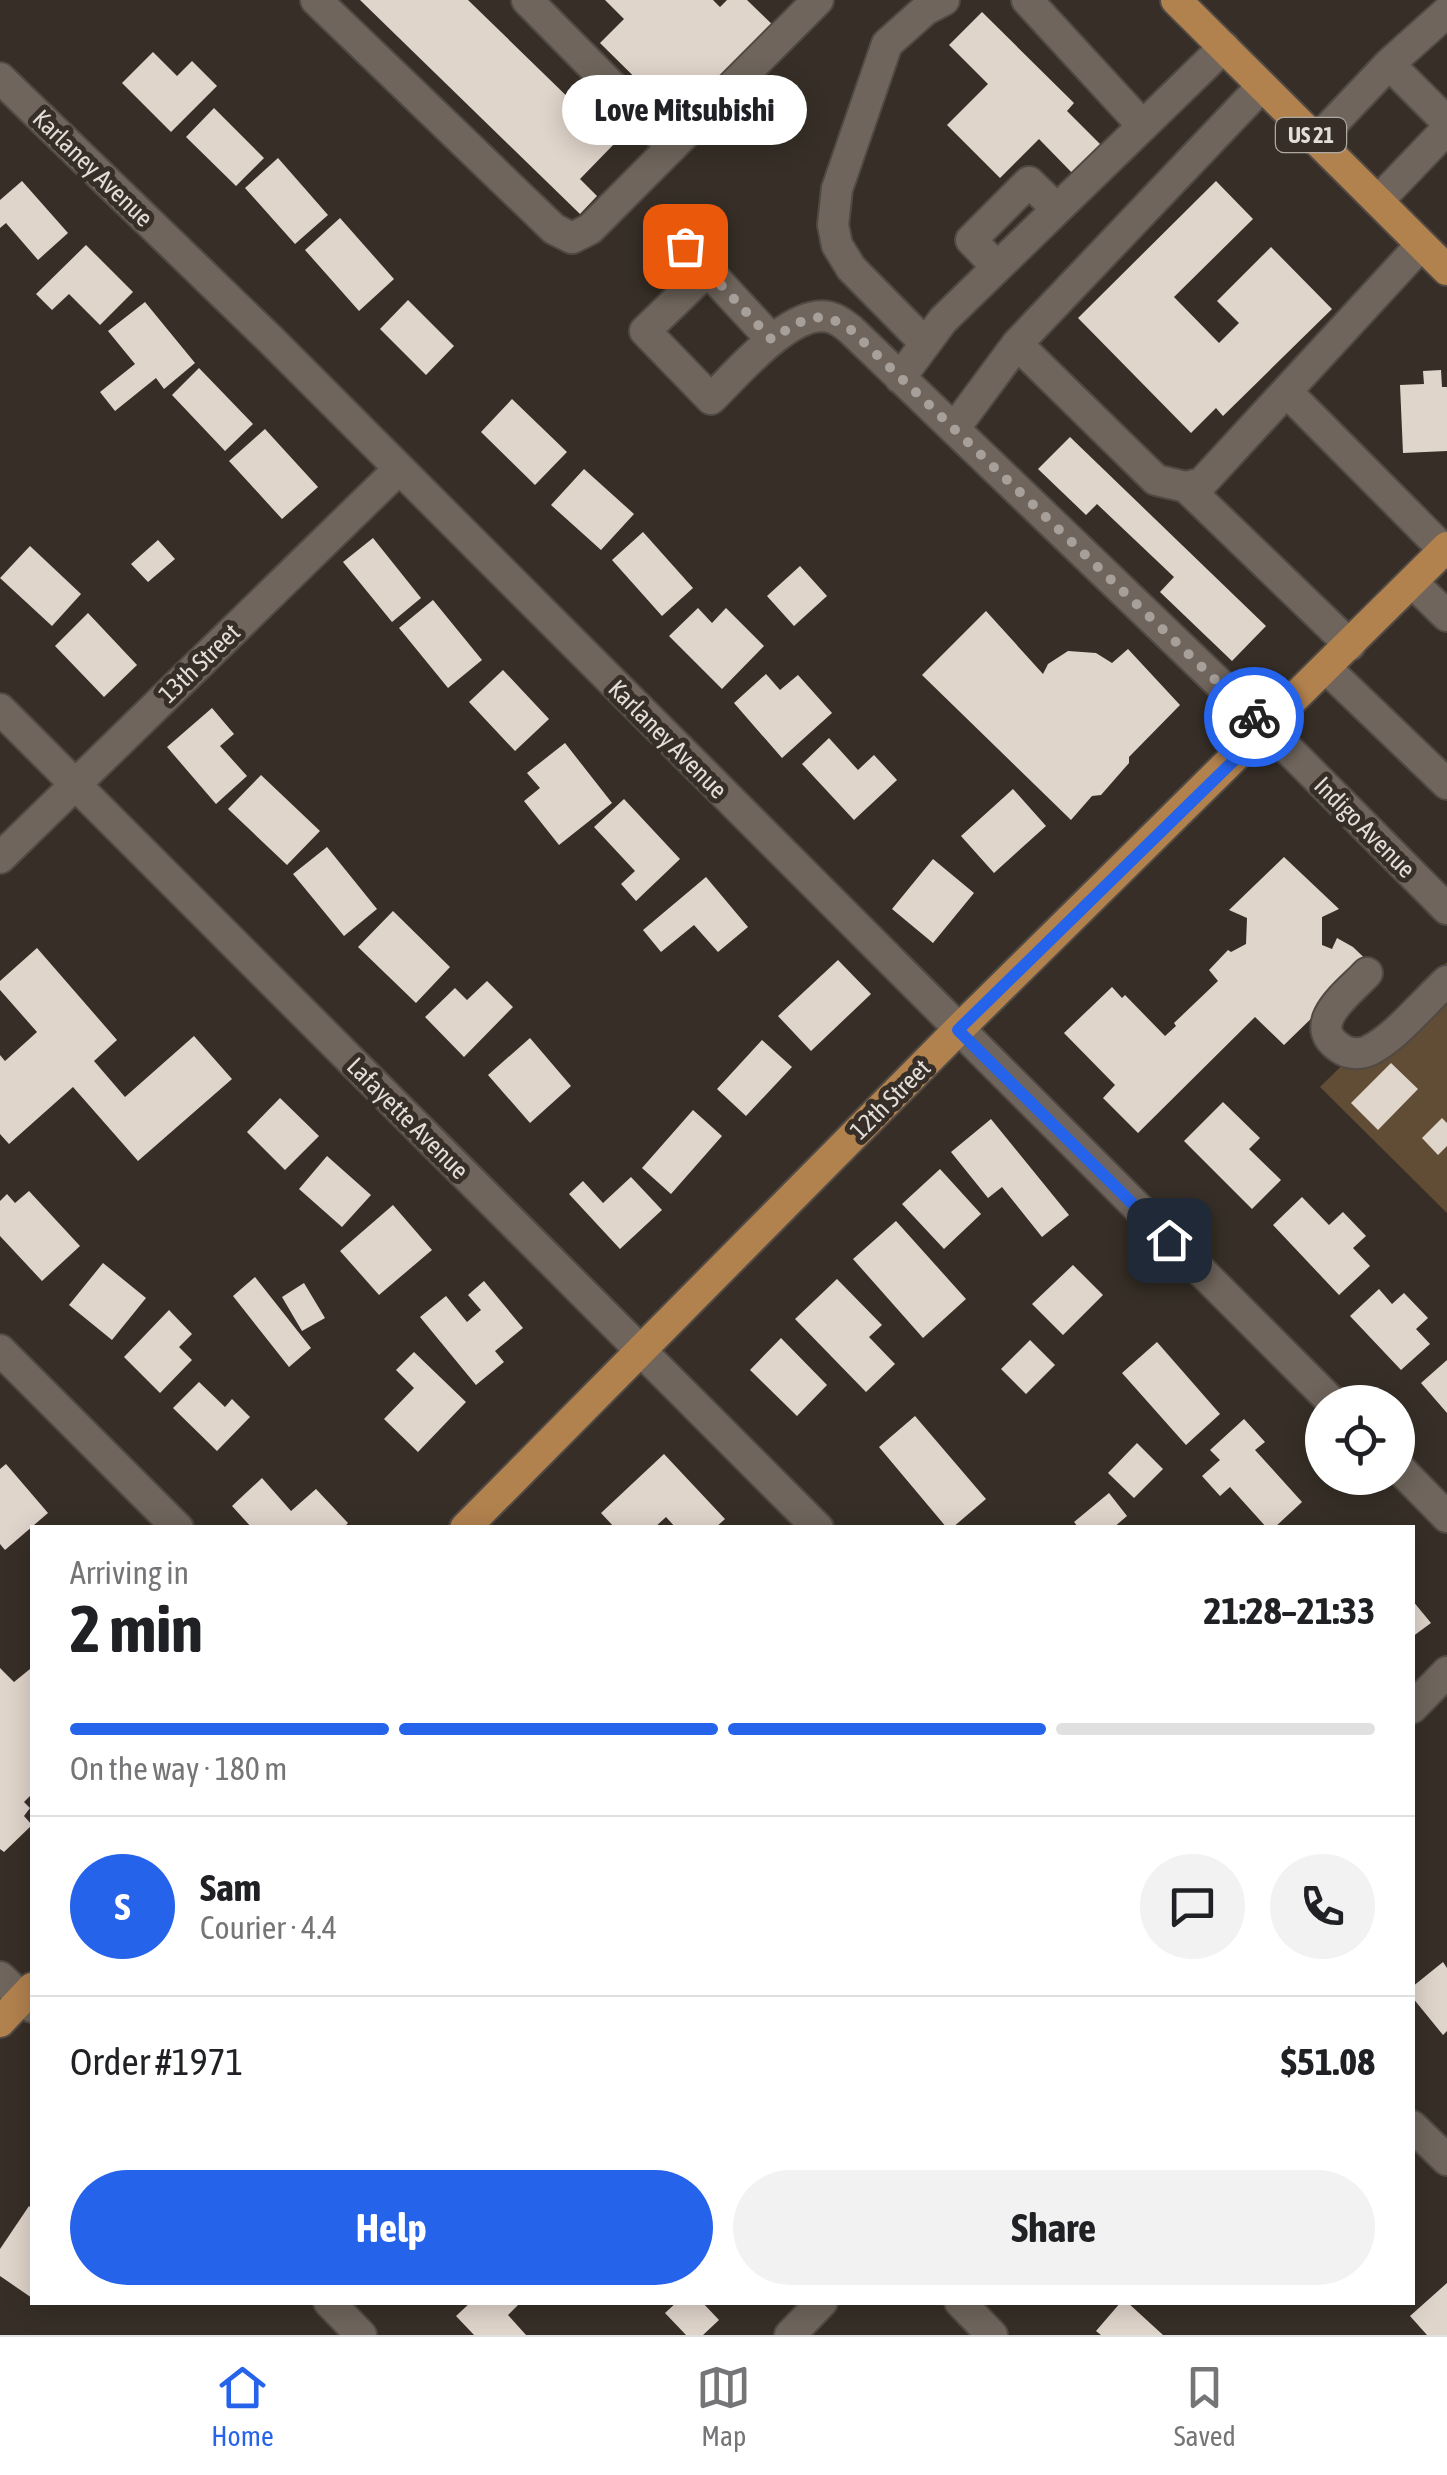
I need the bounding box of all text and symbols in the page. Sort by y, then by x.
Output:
callout: Love Mitsubishi [562,76,808,146]
text: Love Mitsubishi [594,91,775,128]
street label: Karlaney Avenue [27,104,159,232]
road number: US 21 [1276,118,1346,152]
pin [643,204,728,289]
icon: bag [658,219,713,274]
street label: 13th Street [153,618,245,708]
courier [1204,667,1304,767]
street label: Karlaney Avenue [603,674,733,804]
icon: bike [1227,690,1282,745]
street label: Indigo Avenue [1309,771,1421,883]
street label: Lafayette Avenue [342,1052,474,1184]
street label: 12th Street [844,1053,936,1145]
pin [1127,1198,1212,1283]
icon: home [1142,1213,1197,1268]
map controls [1305,1385,1415,1495]
button: locate [1305,1385,1415,1495]
text: Arriving in [70,1554,189,1591]
text: 21:28–21:33 [1203,1589,1375,1632]
text: 2 min [70,1591,203,1666]
text: On the way · 180 m [70,1750,287,1787]
button: chat [1140,1854,1245,1959]
button: phone [1270,1854,1375,1959]
text: Sam [200,1866,261,1909]
text: S [115,1885,130,1928]
text: Courier · 4.4 [200,1909,337,1946]
text: Order #1971 [70,2040,243,2083]
text: $51.08 [1281,2040,1375,2083]
button: Help [70,2170,713,2285]
button: Share [733,2170,1375,2285]
tab: Home [211,2360,274,2452]
tab: Map [696,2360,751,2452]
tab: Saved [1174,2360,1236,2452]

